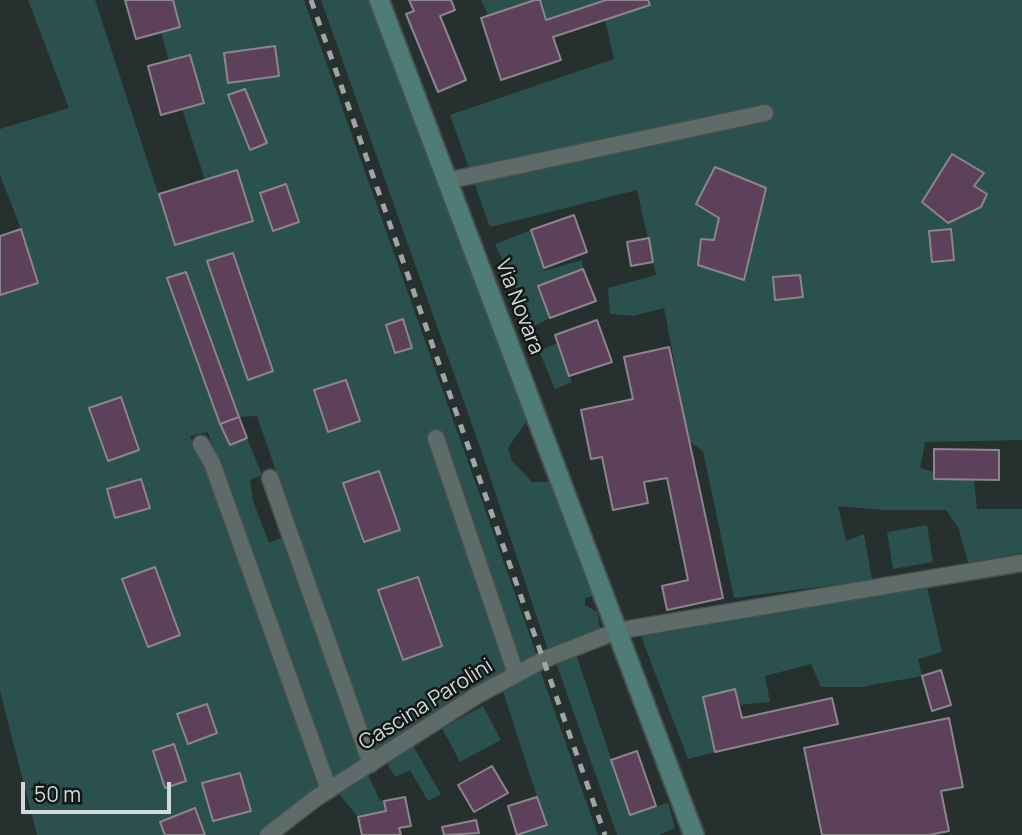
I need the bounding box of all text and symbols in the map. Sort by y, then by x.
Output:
street label: Via Novara [489,256,549,358]
street label: Cascina Parolini [354,654,498,756]
scale bar [24,768,175,812]
text: 50 m [34,780,81,808]

